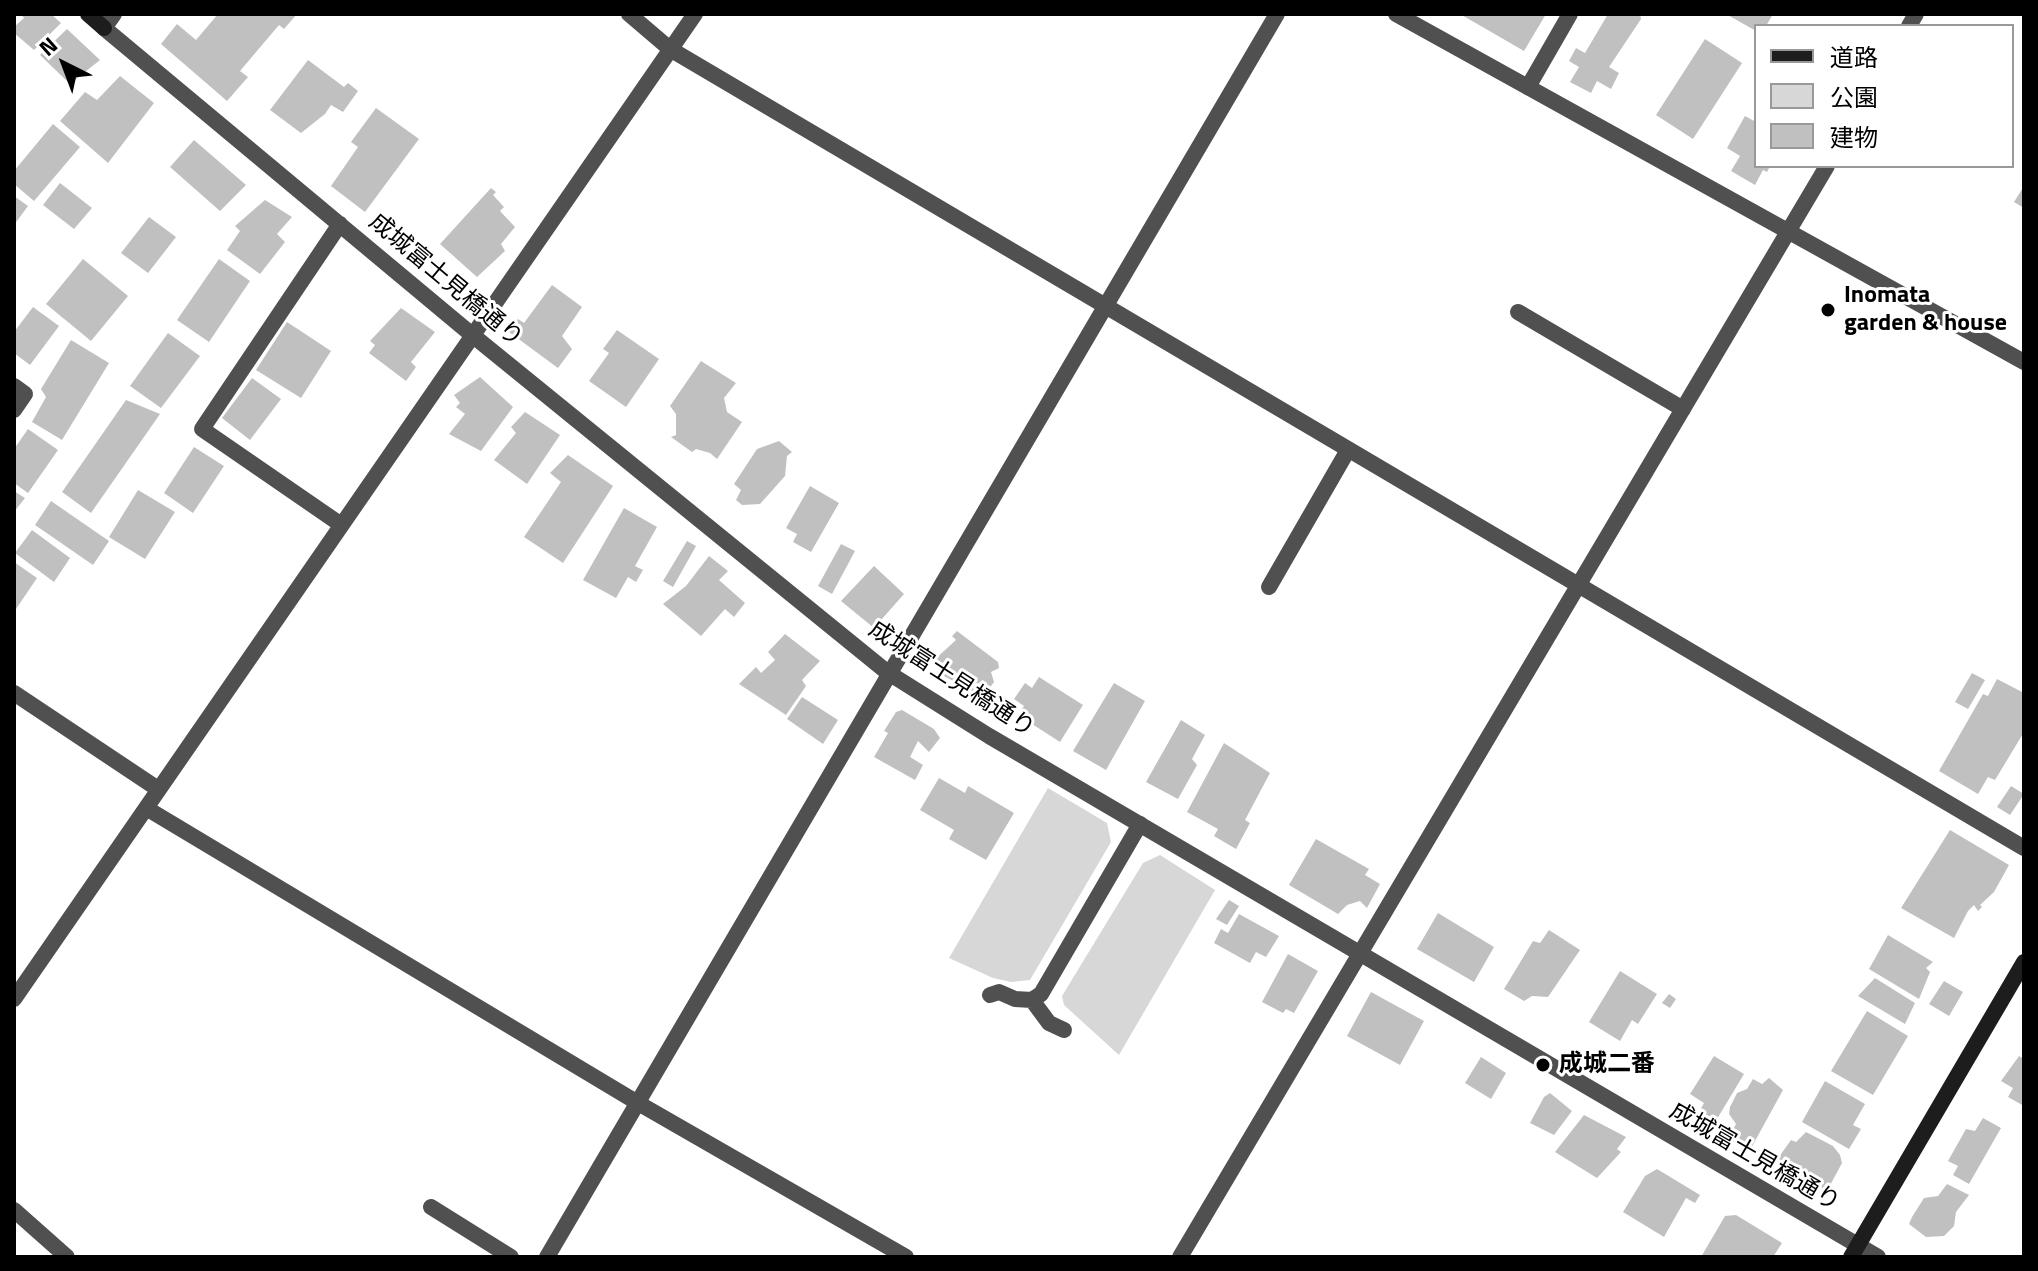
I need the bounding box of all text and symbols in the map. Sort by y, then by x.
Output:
north arrow [24,24,104,104]
legend [1754,24,2014,168]
text: N [31,28,65,64]
text: 道路 [1830,39,1878,75]
text: 公園 [1830,79,1878,115]
text: 建物 [1830,119,1878,155]
street label: 成城富士見橋通り [362,208,528,354]
place label: Inomata garden & house [1844,282,2007,338]
marker: Inomata garden & house [1819,301,1837,319]
street label: 成城富士見橋通り [863,616,1039,744]
place label: 成城二番 [1559,1051,1655,1079]
marker: 成城二番 [1534,1056,1552,1074]
street label: 成城富士見橋通り [1664,1098,1844,1218]

